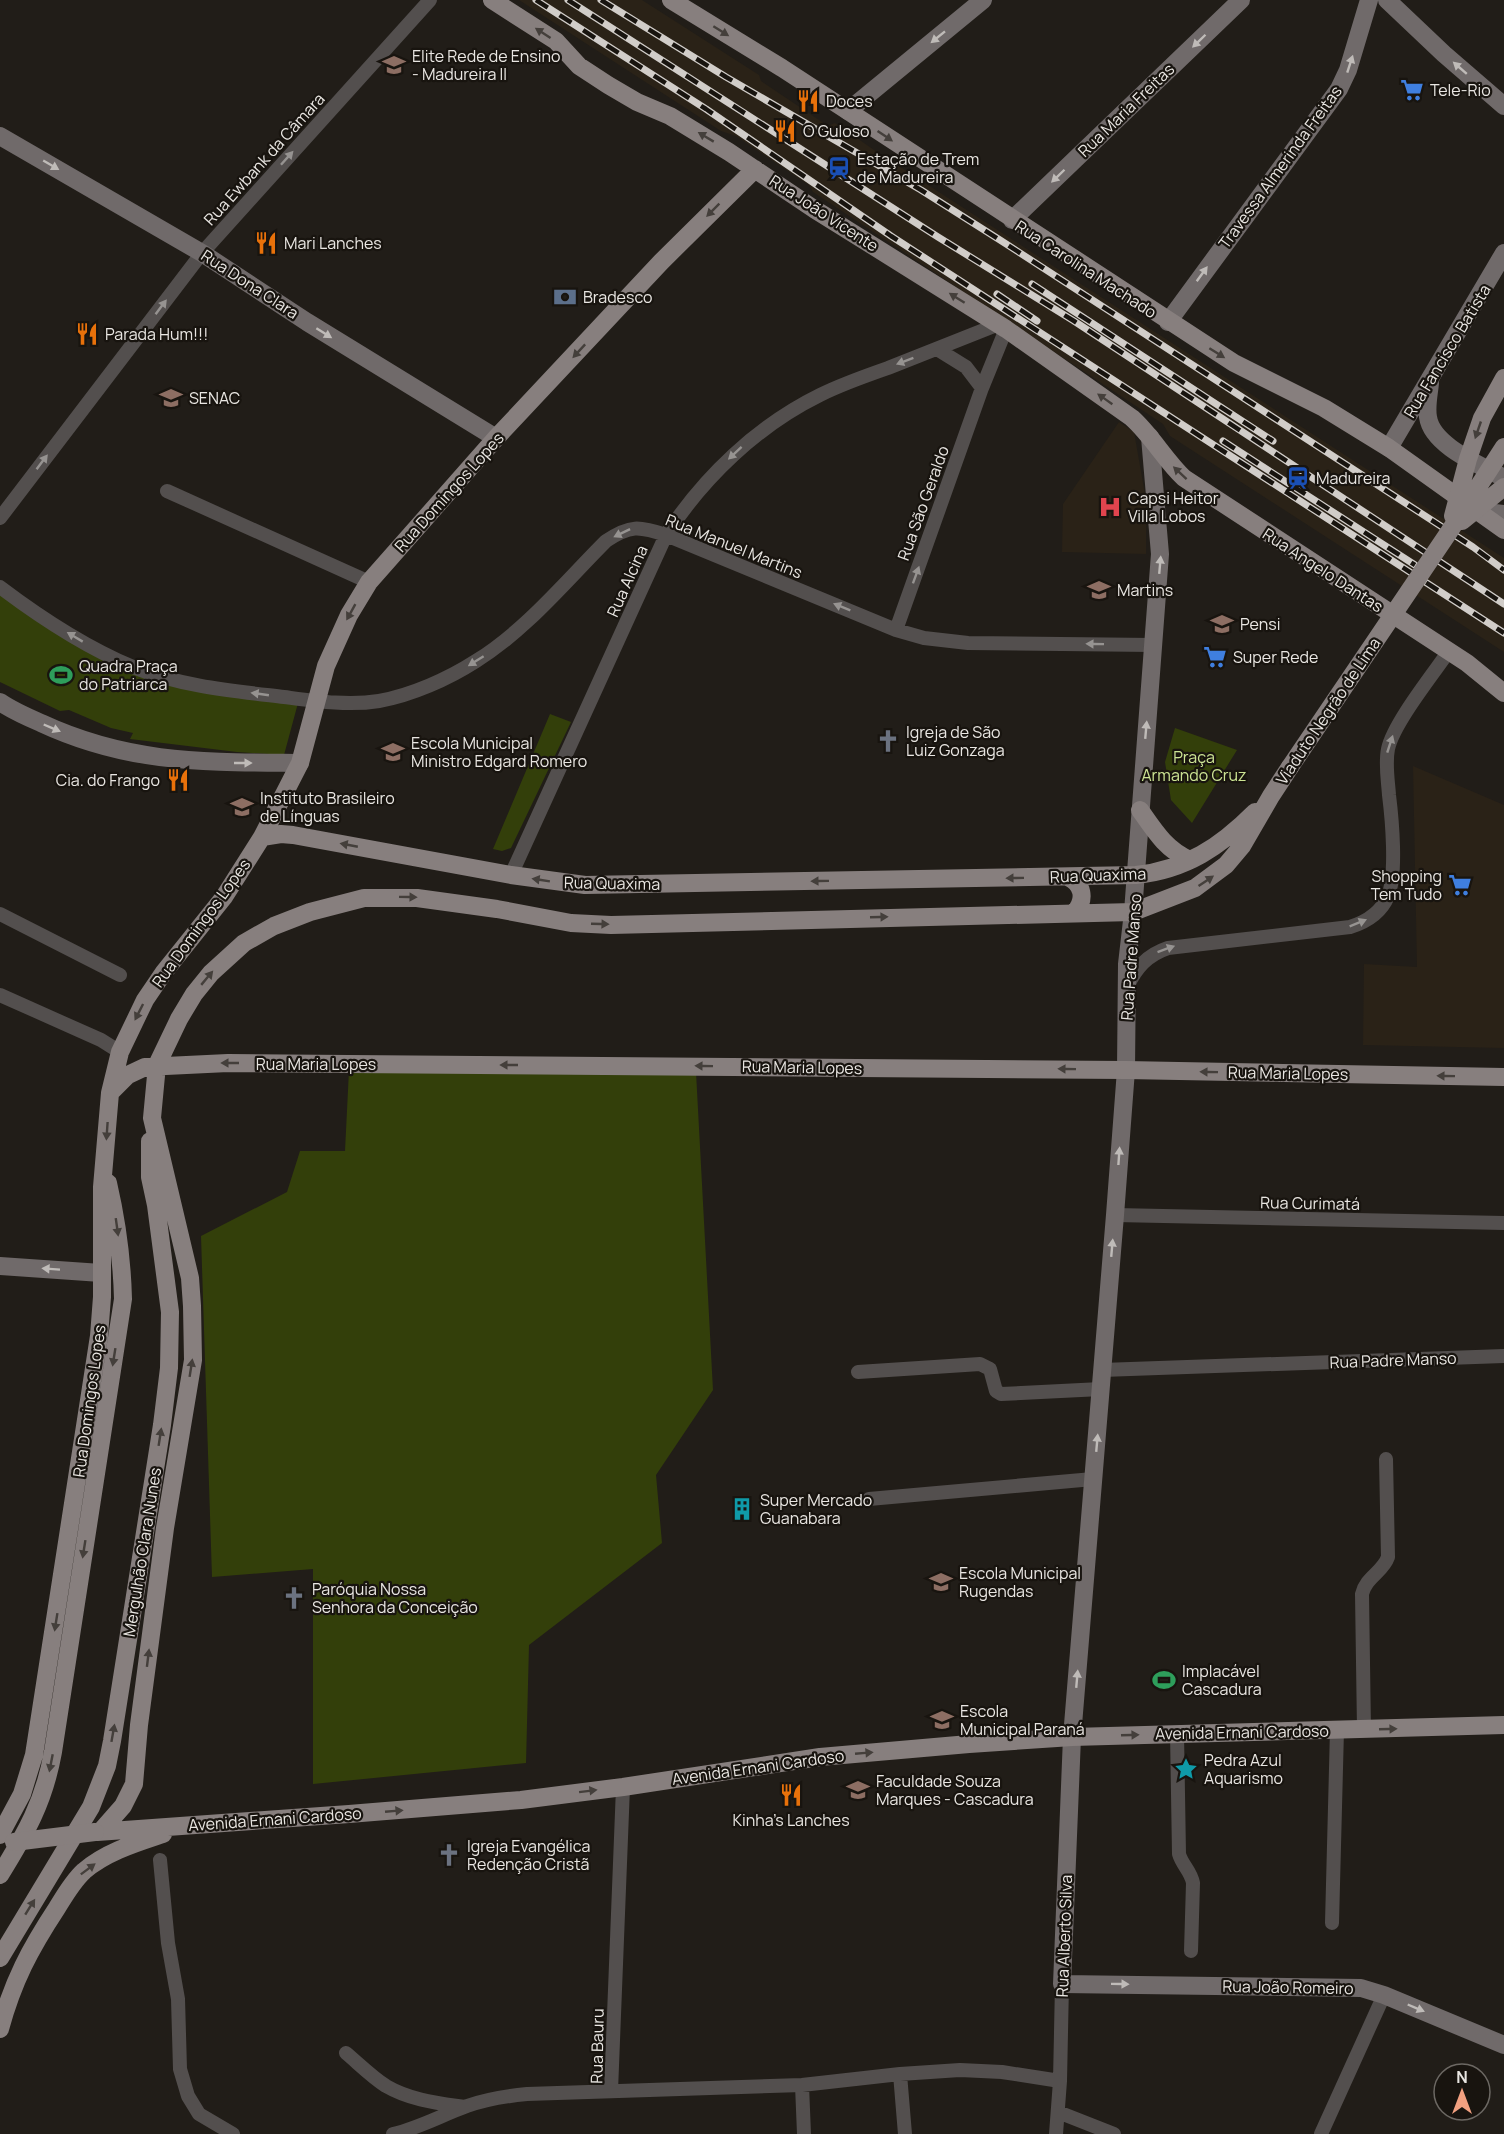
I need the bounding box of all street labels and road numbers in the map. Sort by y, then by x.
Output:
street label: Rua Maria Freitas [1073,58,1179,162]
street label: Travessa Almerinda Freitas [1213,81,1347,253]
street label: Rua Ewbank da Câmara [199,88,329,230]
street label: Rua João Vicente [765,170,883,256]
street label: Rua Carolina Machado [1011,215,1161,323]
street label: Rua Dona Clara [197,244,303,324]
street label: Rua Fancisco Batista [1398,280,1496,422]
street label: Rua Domingos Lopes [389,427,509,557]
street label: Rua São Geraldo [892,443,954,563]
street label: Rua Manuel Martins [662,509,806,583]
street label: Rua Angelo Dantas [1259,523,1387,617]
street label: Rua Alcina [601,542,653,620]
street label: Viaduto Negrão de Lima [1271,633,1385,789]
street label: Rua Domingos Lopes [147,854,255,992]
street label: Rua Quaxima [1050,862,1146,888]
street label: Rua Quaxima [564,871,660,895]
street label: Rua Padre Manso [1116,893,1146,1021]
street label: Rua Maria Lopes [256,1053,376,1075]
street label: Rua Maria Lopes [742,1055,862,1079]
street label: Rua Maria Lopes [1228,1061,1348,1085]
street label: Rua Curimatá [1260,1191,1360,1215]
street label: Rua Domingos Lopes [67,1323,111,1479]
street label: Rua Padre Manso [1329,1347,1457,1373]
street label: Mergulhão Clara Nunes [118,1466,166,1638]
street label: Avenida Ernani Cardoso [1155,1719,1329,1745]
street label: Avenida Ernani Cardoso [671,1744,845,1790]
street label: Avenida Ernani Cardoso [188,1802,362,1836]
street label: Rua Alberto Silva [1051,1874,1077,1998]
street label: Rua João Romeiro [1222,1975,1354,1999]
street label: Rua Bauru [585,2008,609,2084]

